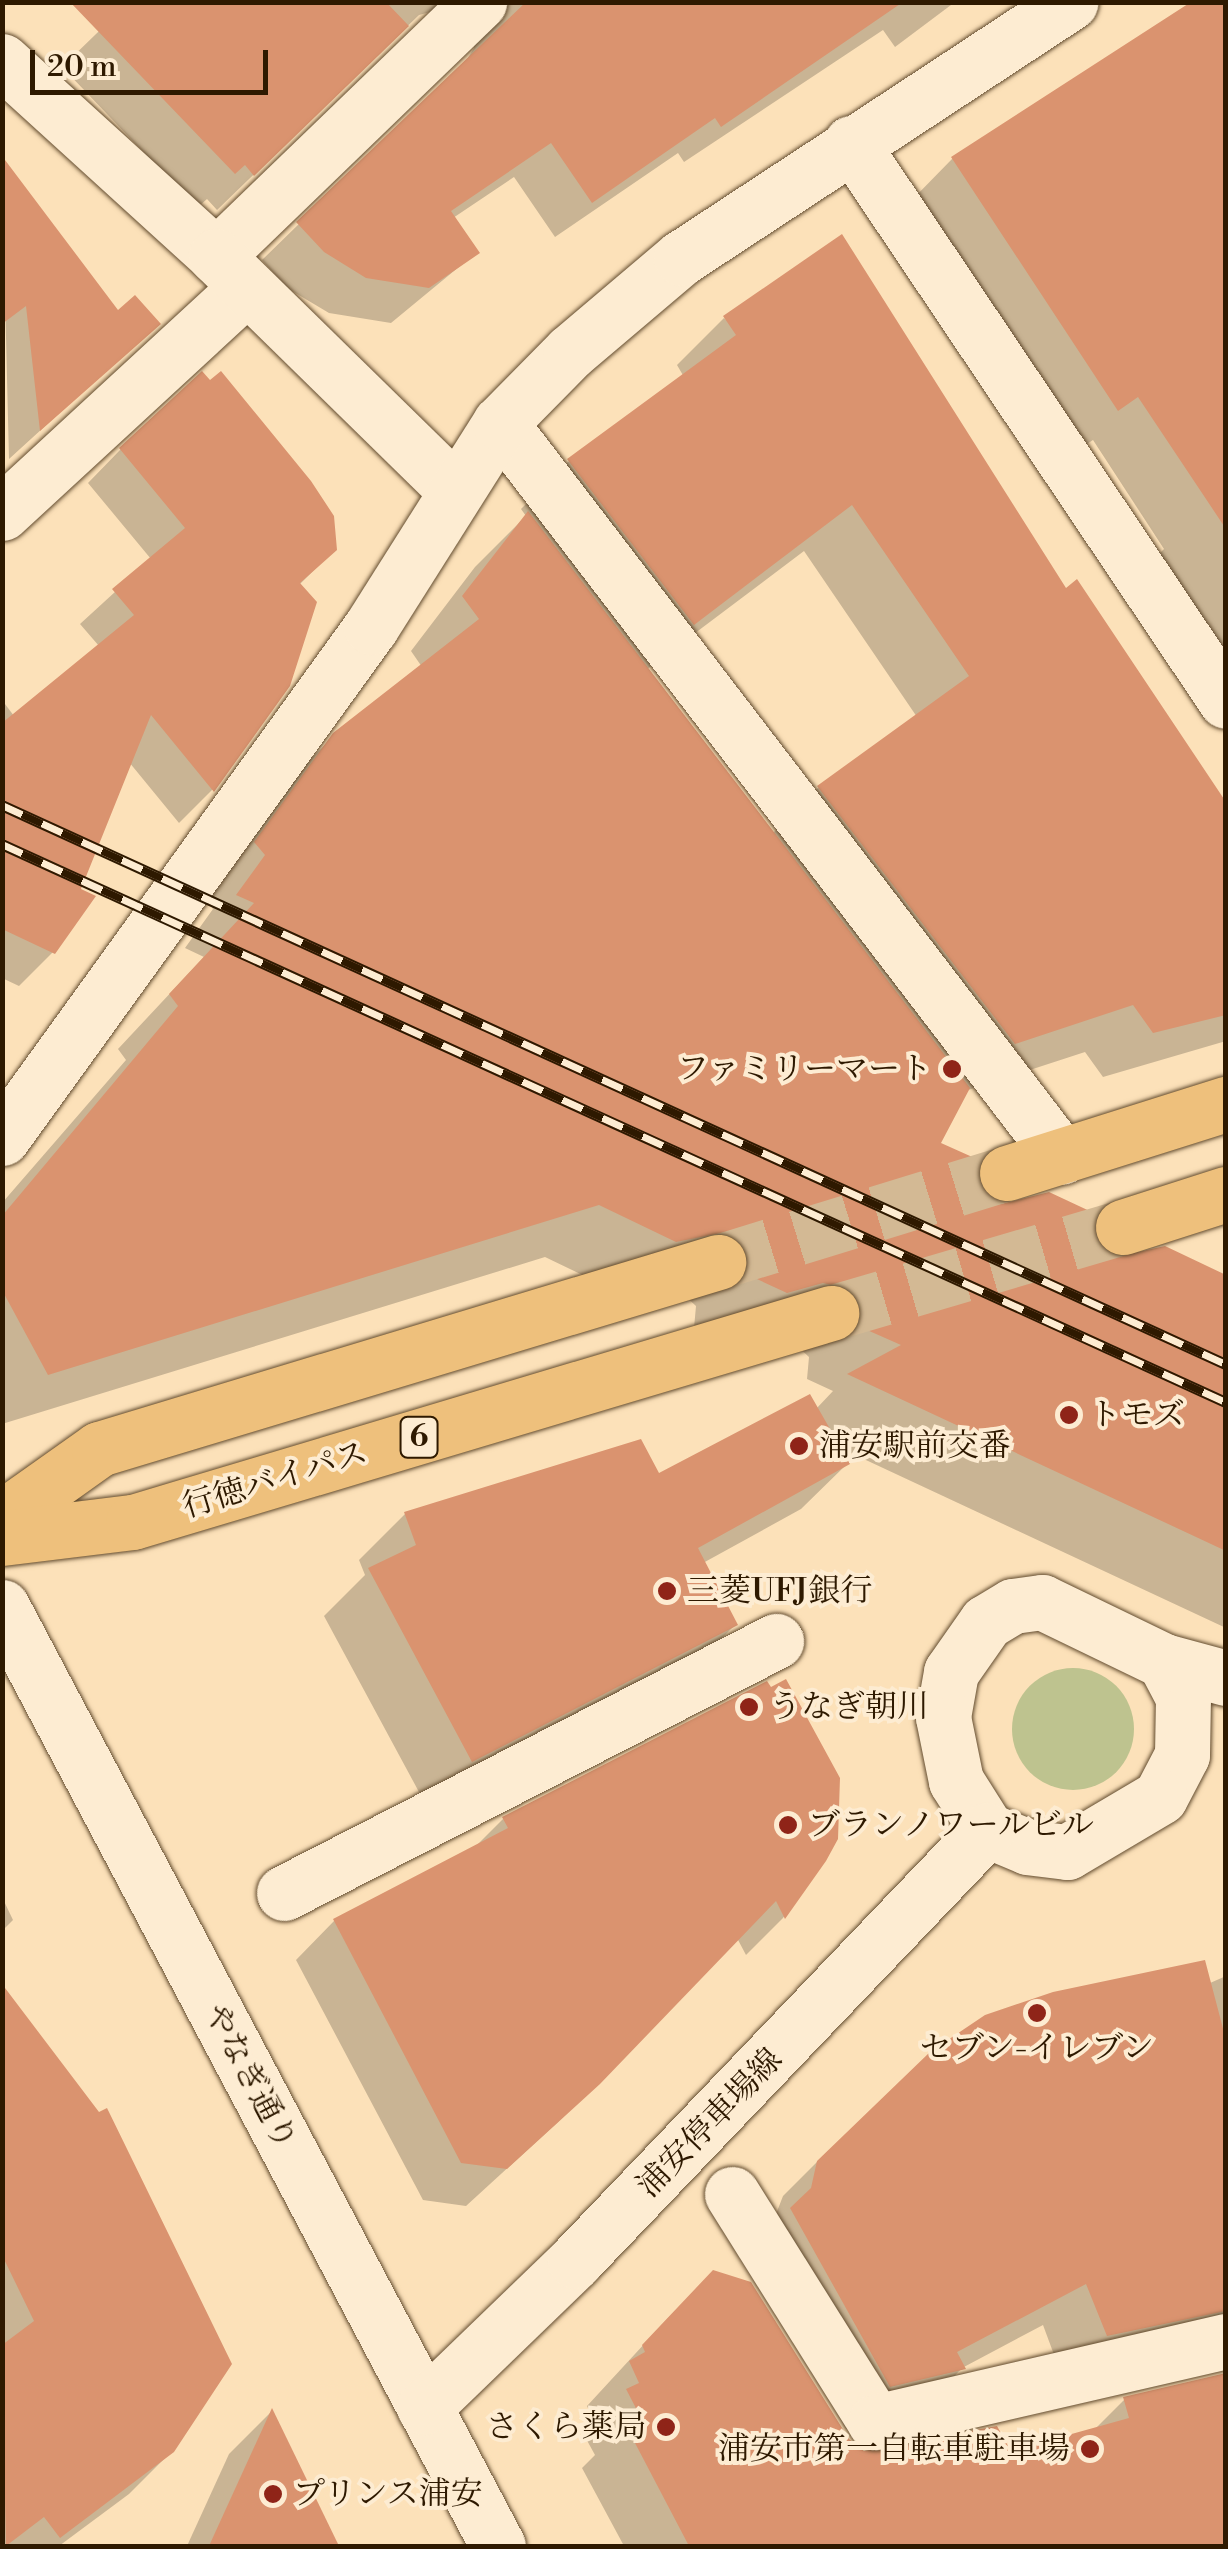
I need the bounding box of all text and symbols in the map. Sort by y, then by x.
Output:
scale bar [35,30,272,92]
text: 20 m [47,48,116,86]
place label: ファミリーマート [676,1050,932,1088]
marker: ファミリーマート [941,1058,963,1080]
place label: トモズ [1089,1396,1185,1434]
marker: トモズ [1058,1404,1080,1426]
road number: 6 [399,1412,439,1462]
place label: 浦安駅前交番 [819,1427,1011,1465]
street label: 行徳バイパス [178,1434,372,1526]
marker: 浦安駅前交番 [788,1435,810,1457]
place label: 三菱UFJ銀行 [687,1572,872,1610]
marker: 三菱UFJ銀行 [656,1580,678,1602]
place label: うなぎ朝川 [769,1688,929,1726]
marker: うなぎ朝川 [738,1696,760,1718]
place label: ブランノワールビル [808,1806,1096,1844]
marker: ブランノワールビル [777,1814,799,1836]
street label: やなぎ通り [195,1997,305,2157]
marker: セブン-イレブン [1026,2002,1048,2024]
place label: セブン-イレブン [919,2029,1155,2067]
street label: 浦安停車場線 [630,2041,790,2205]
place label: さくら薬局 [486,2408,646,2446]
marker: さくら薬局 [655,2416,677,2438]
place label: 浦安市第一自転車駐車場 [718,2430,1070,2468]
marker: 浦安市第一自転車駐車場 [1079,2438,1101,2460]
place label: プリンス浦安 [293,2475,485,2513]
marker: プリンス浦安 [262,2483,284,2505]

